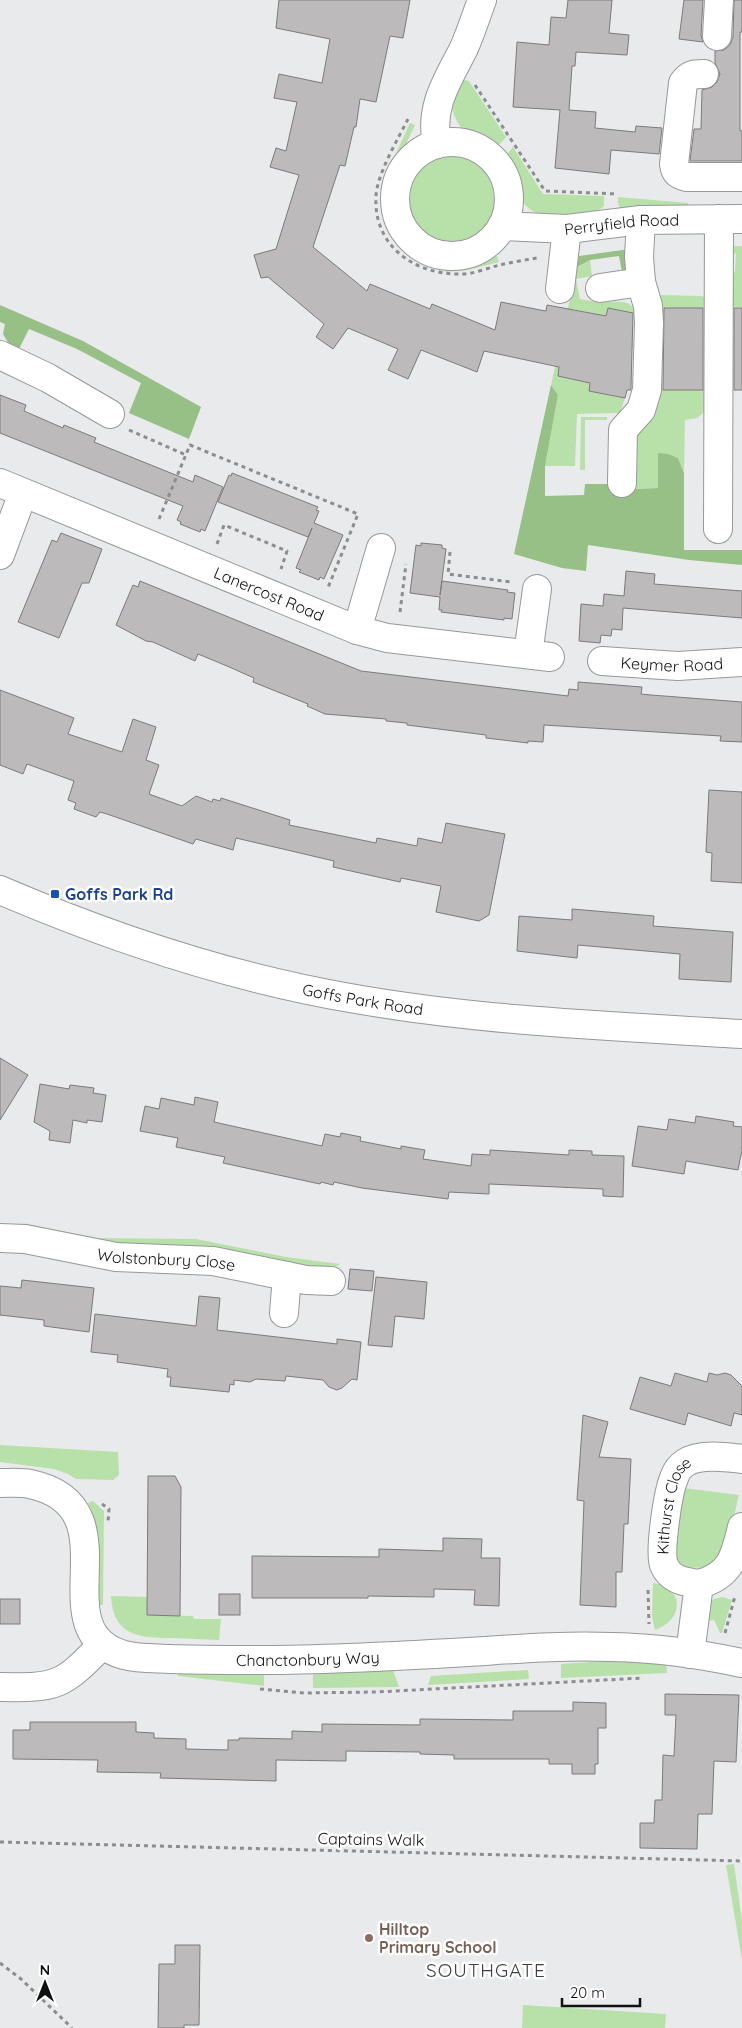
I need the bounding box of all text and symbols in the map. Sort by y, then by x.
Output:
street label: Perryfield Road [563,210,679,239]
street label: Lanercost Road [211,562,327,625]
street label: Keymer Road [620,652,724,676]
place label: Goffs Park Rd [65,884,173,904]
marker: Goffs Park Rd [49,888,61,900]
street label: Goffs Park Road [301,979,424,1019]
street label: Wolstonbury Close [95,1243,237,1275]
street label: Kithurst Close [652,1452,695,1555]
street label: Chanctonbury Way [236,1647,380,1670]
street label: Captains Walk [317,1828,425,1850]
place label: Hilltop Primary School [379,1919,497,1957]
marker: Hilltop Primary School [363,1932,375,1944]
north arrow [20,1958,70,2008]
district label: SOUTHGATE [426,1958,546,1982]
text: N [40,1961,50,1979]
scale bar [562,1976,640,2008]
text: 20 m [570,1983,605,2002]

